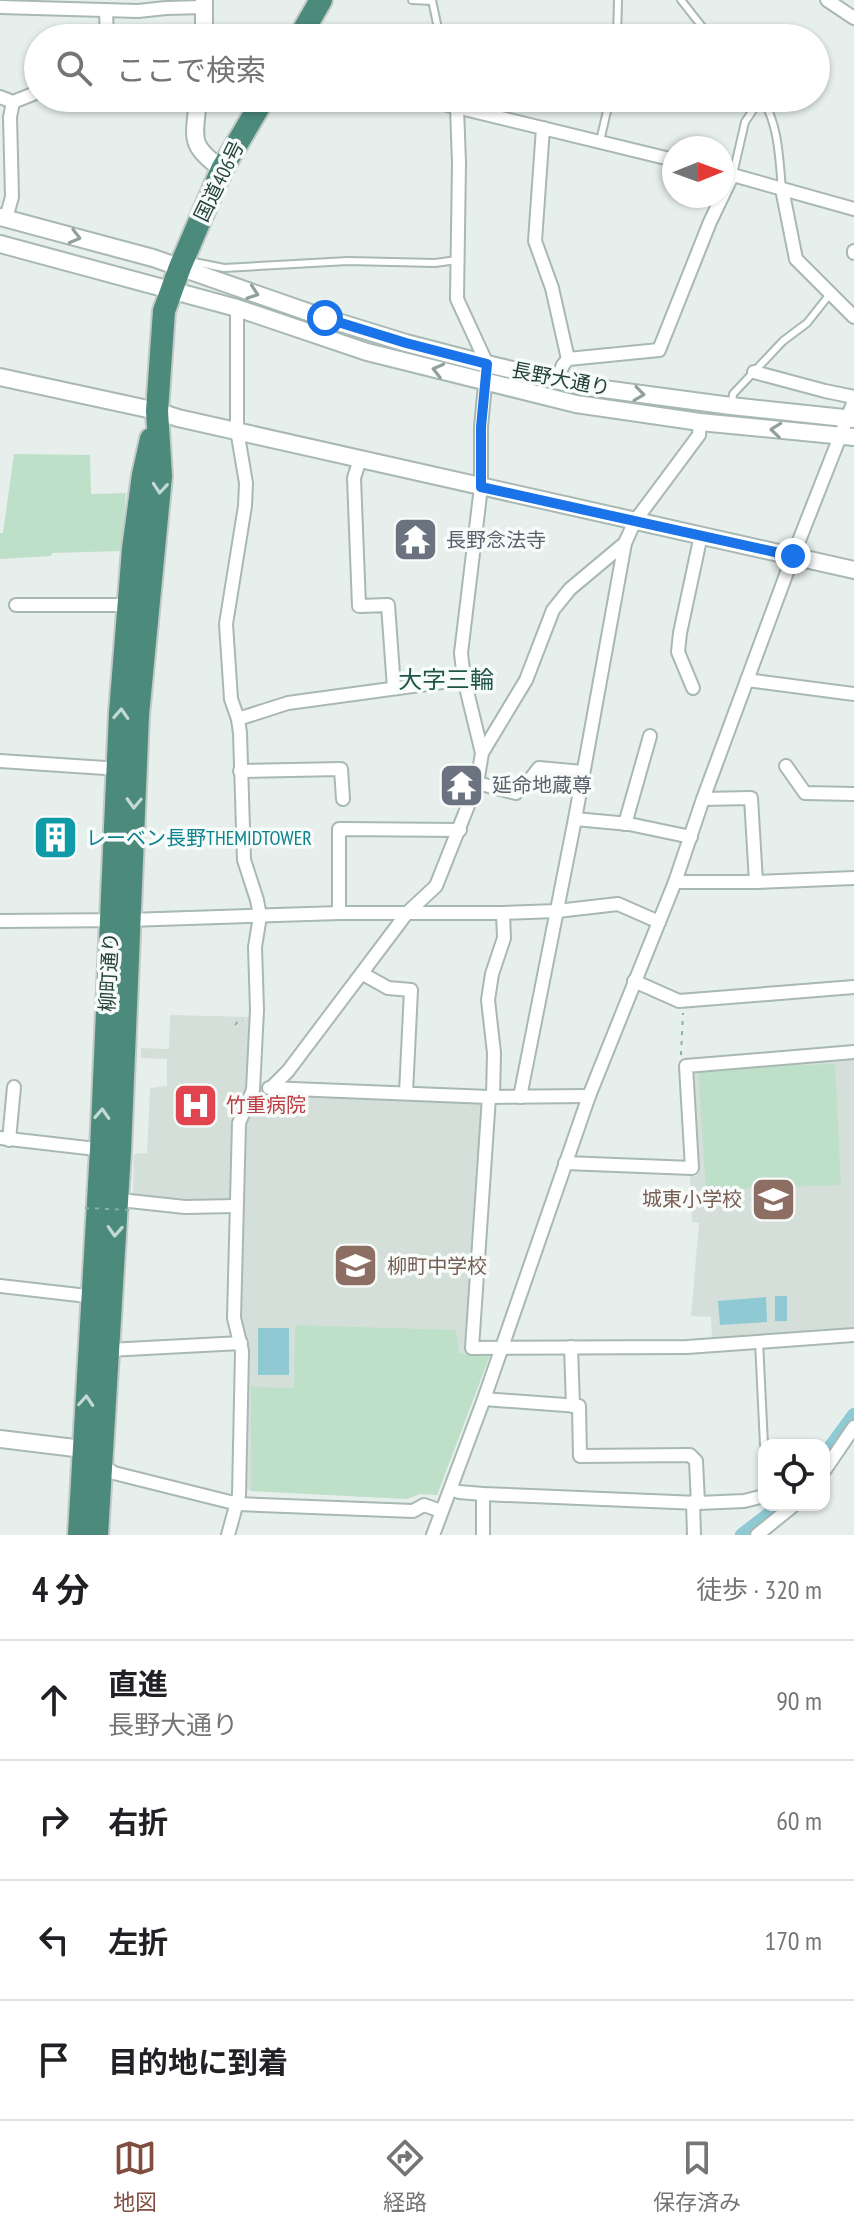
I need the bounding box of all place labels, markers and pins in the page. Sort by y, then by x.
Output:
temple icon: 長野念法寺 [391,516,439,564]
place label: 長野念法寺 [446,527,546,553]
temple icon: 延命地蔵尊 [437,761,485,809]
place label: 延命地蔵尊 [492,772,592,798]
building icon: レーベン長野THEMIDTOWER [31,814,79,862]
place label: レーベン長野THEMIDTOWER [86,825,312,851]
hospital icon: 竹重病院 [171,1081,219,1129]
place label: 竹重病院 [226,1092,306,1118]
school or university icon: 城東小学校 [749,1175,797,1223]
place label: 城東小学校 [642,1186,742,1212]
school or university icon: 柳町中学校 [332,1242,380,1290]
place label: 柳町中学校 [387,1253,487,1279]

